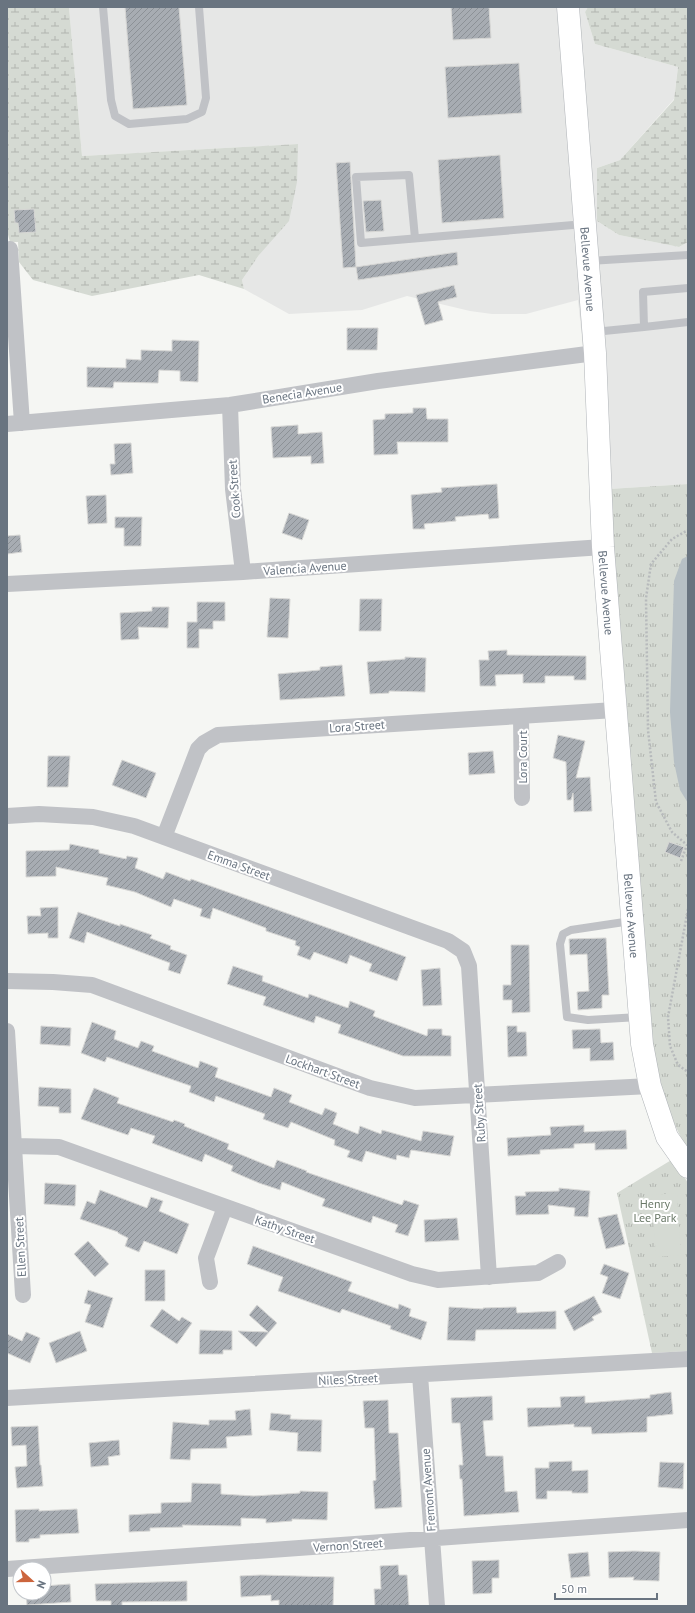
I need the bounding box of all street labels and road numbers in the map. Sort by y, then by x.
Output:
street label: Bellevue Avenue [578,226,599,312]
street label: Benecia Avenue [261,379,343,407]
street label: Cook Street [224,459,244,519]
street label: Bellevue Avenue [596,550,617,635]
street label: Valencia Avenue [262,558,347,578]
street label: Lora Street [329,717,385,735]
street label: Lora Court [515,730,530,784]
street label: Emma Street [206,847,272,883]
street label: Bellevue Avenue [621,873,643,958]
street label: Lockhart Street [284,1051,362,1091]
street label: Ruby Street [469,1083,489,1143]
street label: Kathy Street [253,1212,317,1246]
street label: Ellen Street [11,1217,29,1277]
street label: Niles Street [318,1370,378,1388]
street label: Fremont Avenue [418,1448,438,1532]
street label: Vernon Street [312,1535,383,1555]

